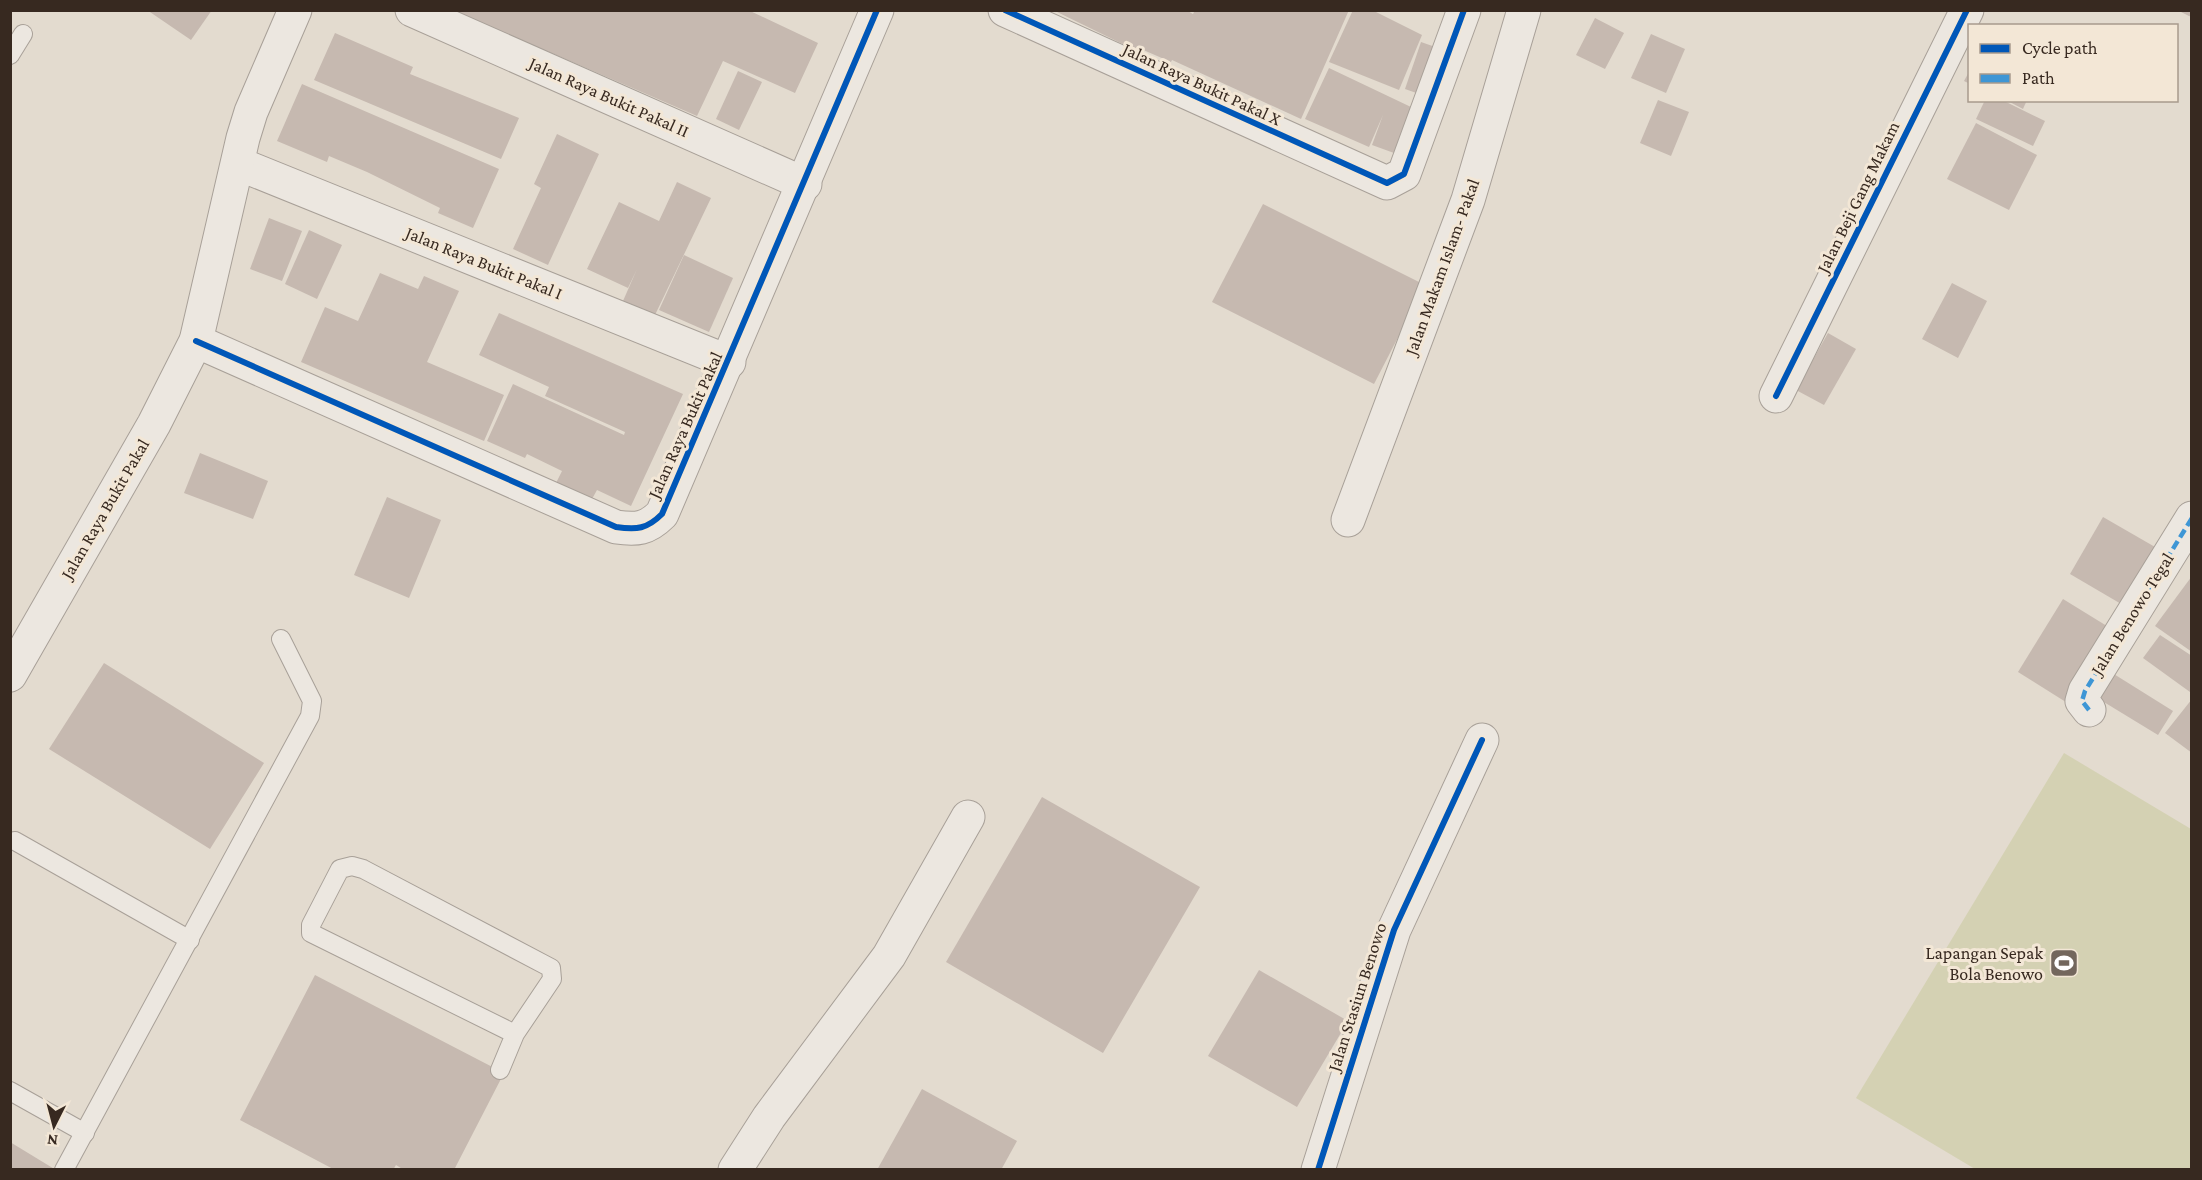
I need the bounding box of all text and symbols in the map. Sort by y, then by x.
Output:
legend [1968,24,2178,102]
street label: Jalan Raya Bukit Pakal X [1118,38,1285,130]
text: Cycle path [2022,38,2098,58]
street label: Jalan Raya Bukit Pakal II [524,52,692,141]
text: Path [2022,68,2055,88]
street label: Jalan Beji Gang Makam [1812,118,1905,278]
street label: Jalan Makam Islam- Pakal [1400,176,1483,360]
street label: Jalan Raya Bukit Pakal I [401,222,565,304]
street label: Jalan Raya Bukit Pakal [643,348,726,503]
street label: Jalan Raya Bukit Pakal [56,435,153,584]
street label: Jalan Benowo Tegal [2085,549,2178,680]
street label: Jalan Stasiun Benowo [1323,920,1390,1076]
place label: Lapangan Sepak Bola Benowo [1926,943,2043,984]
sports icon: Lapangan Sepak Bola Benowo [2048,947,2080,979]
north arrow [24,1096,84,1156]
text: N [46,1131,59,1149]

